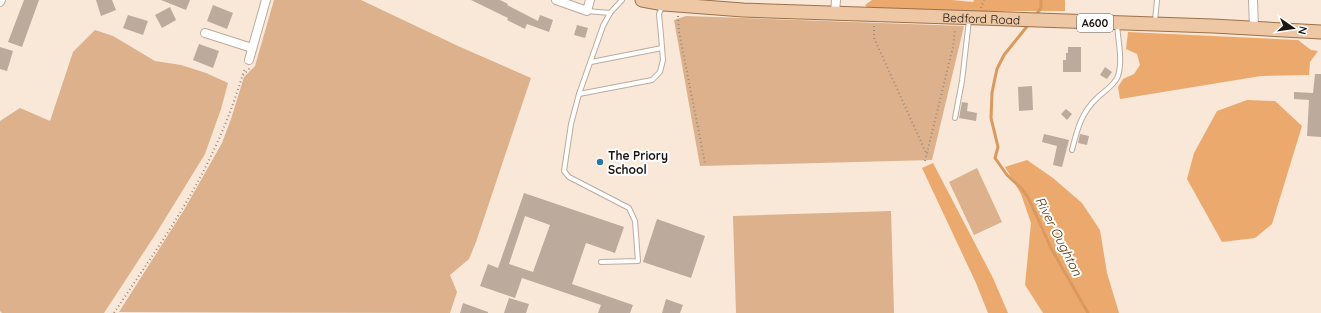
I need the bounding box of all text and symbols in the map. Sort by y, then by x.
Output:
north arrow [1273,8,1313,48]
street label: Bedford Road [942,9,1020,27]
road number: A600 [1077,14,1113,32]
text: N [1295,25,1310,36]
place label: The Priory School [608,148,668,177]
marker: The Priory School [595,157,605,167]
water label: River Oughton [1032,194,1086,279]

